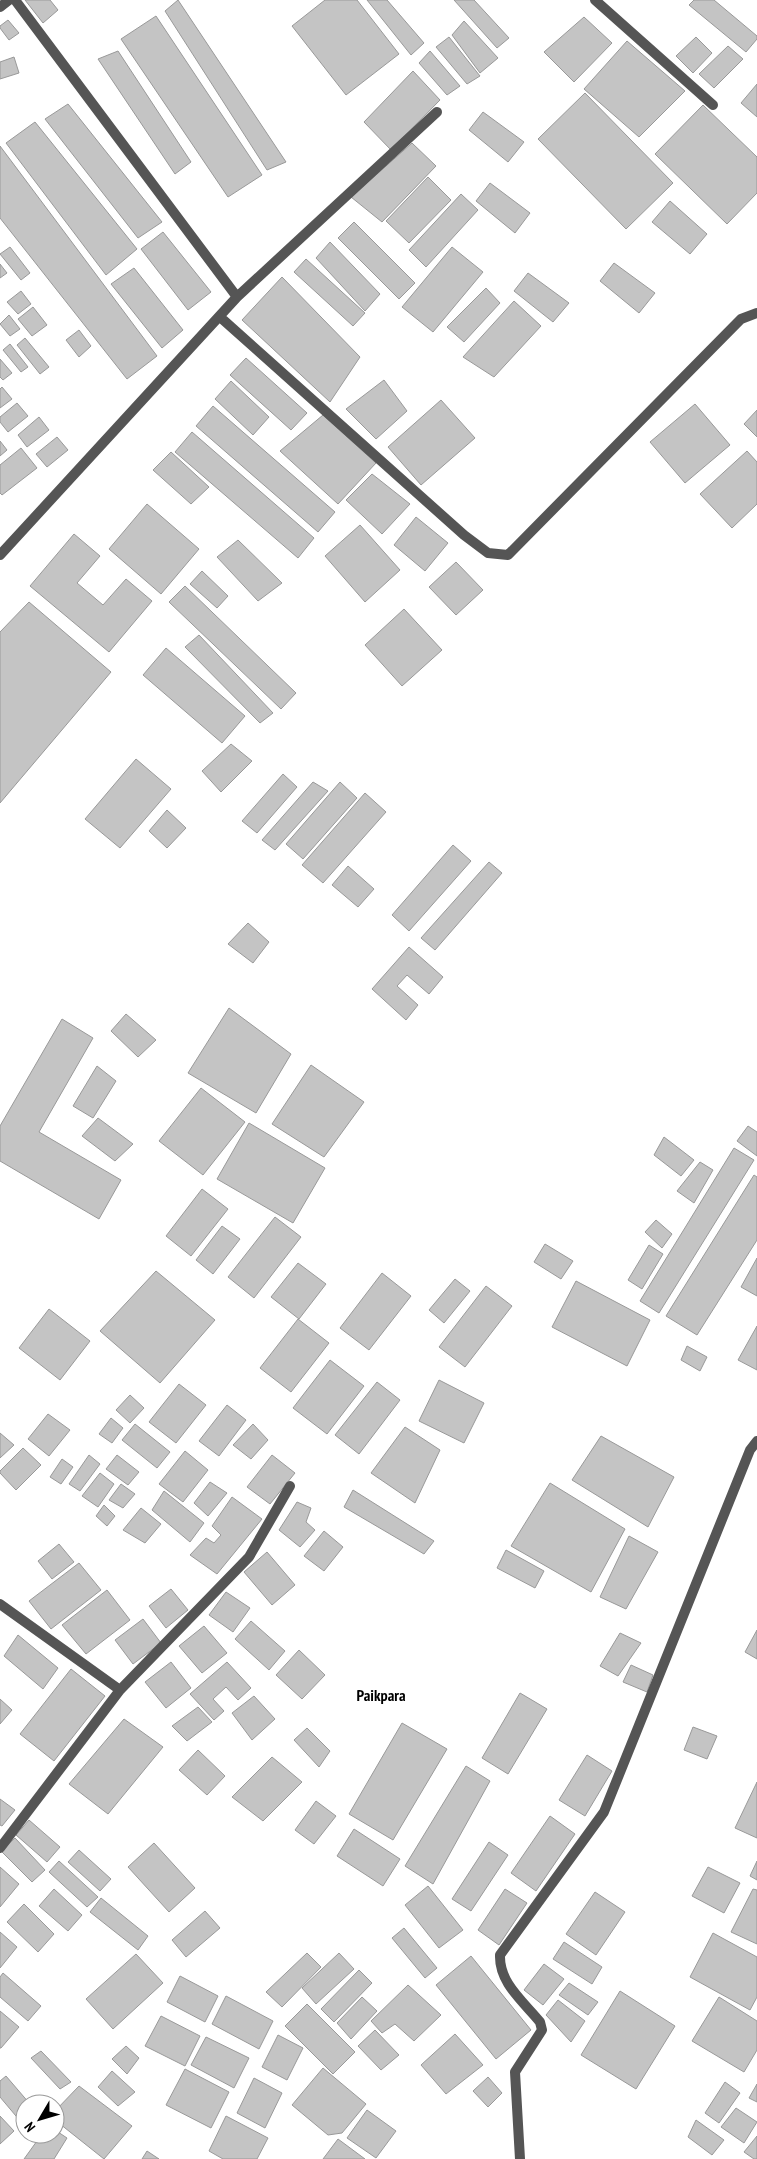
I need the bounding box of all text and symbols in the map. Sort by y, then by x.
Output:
district label: Paikpara [356,1685,406,1705]
north arrow [15,2094,65,2144]
text: N [20,2118,39,2136]

